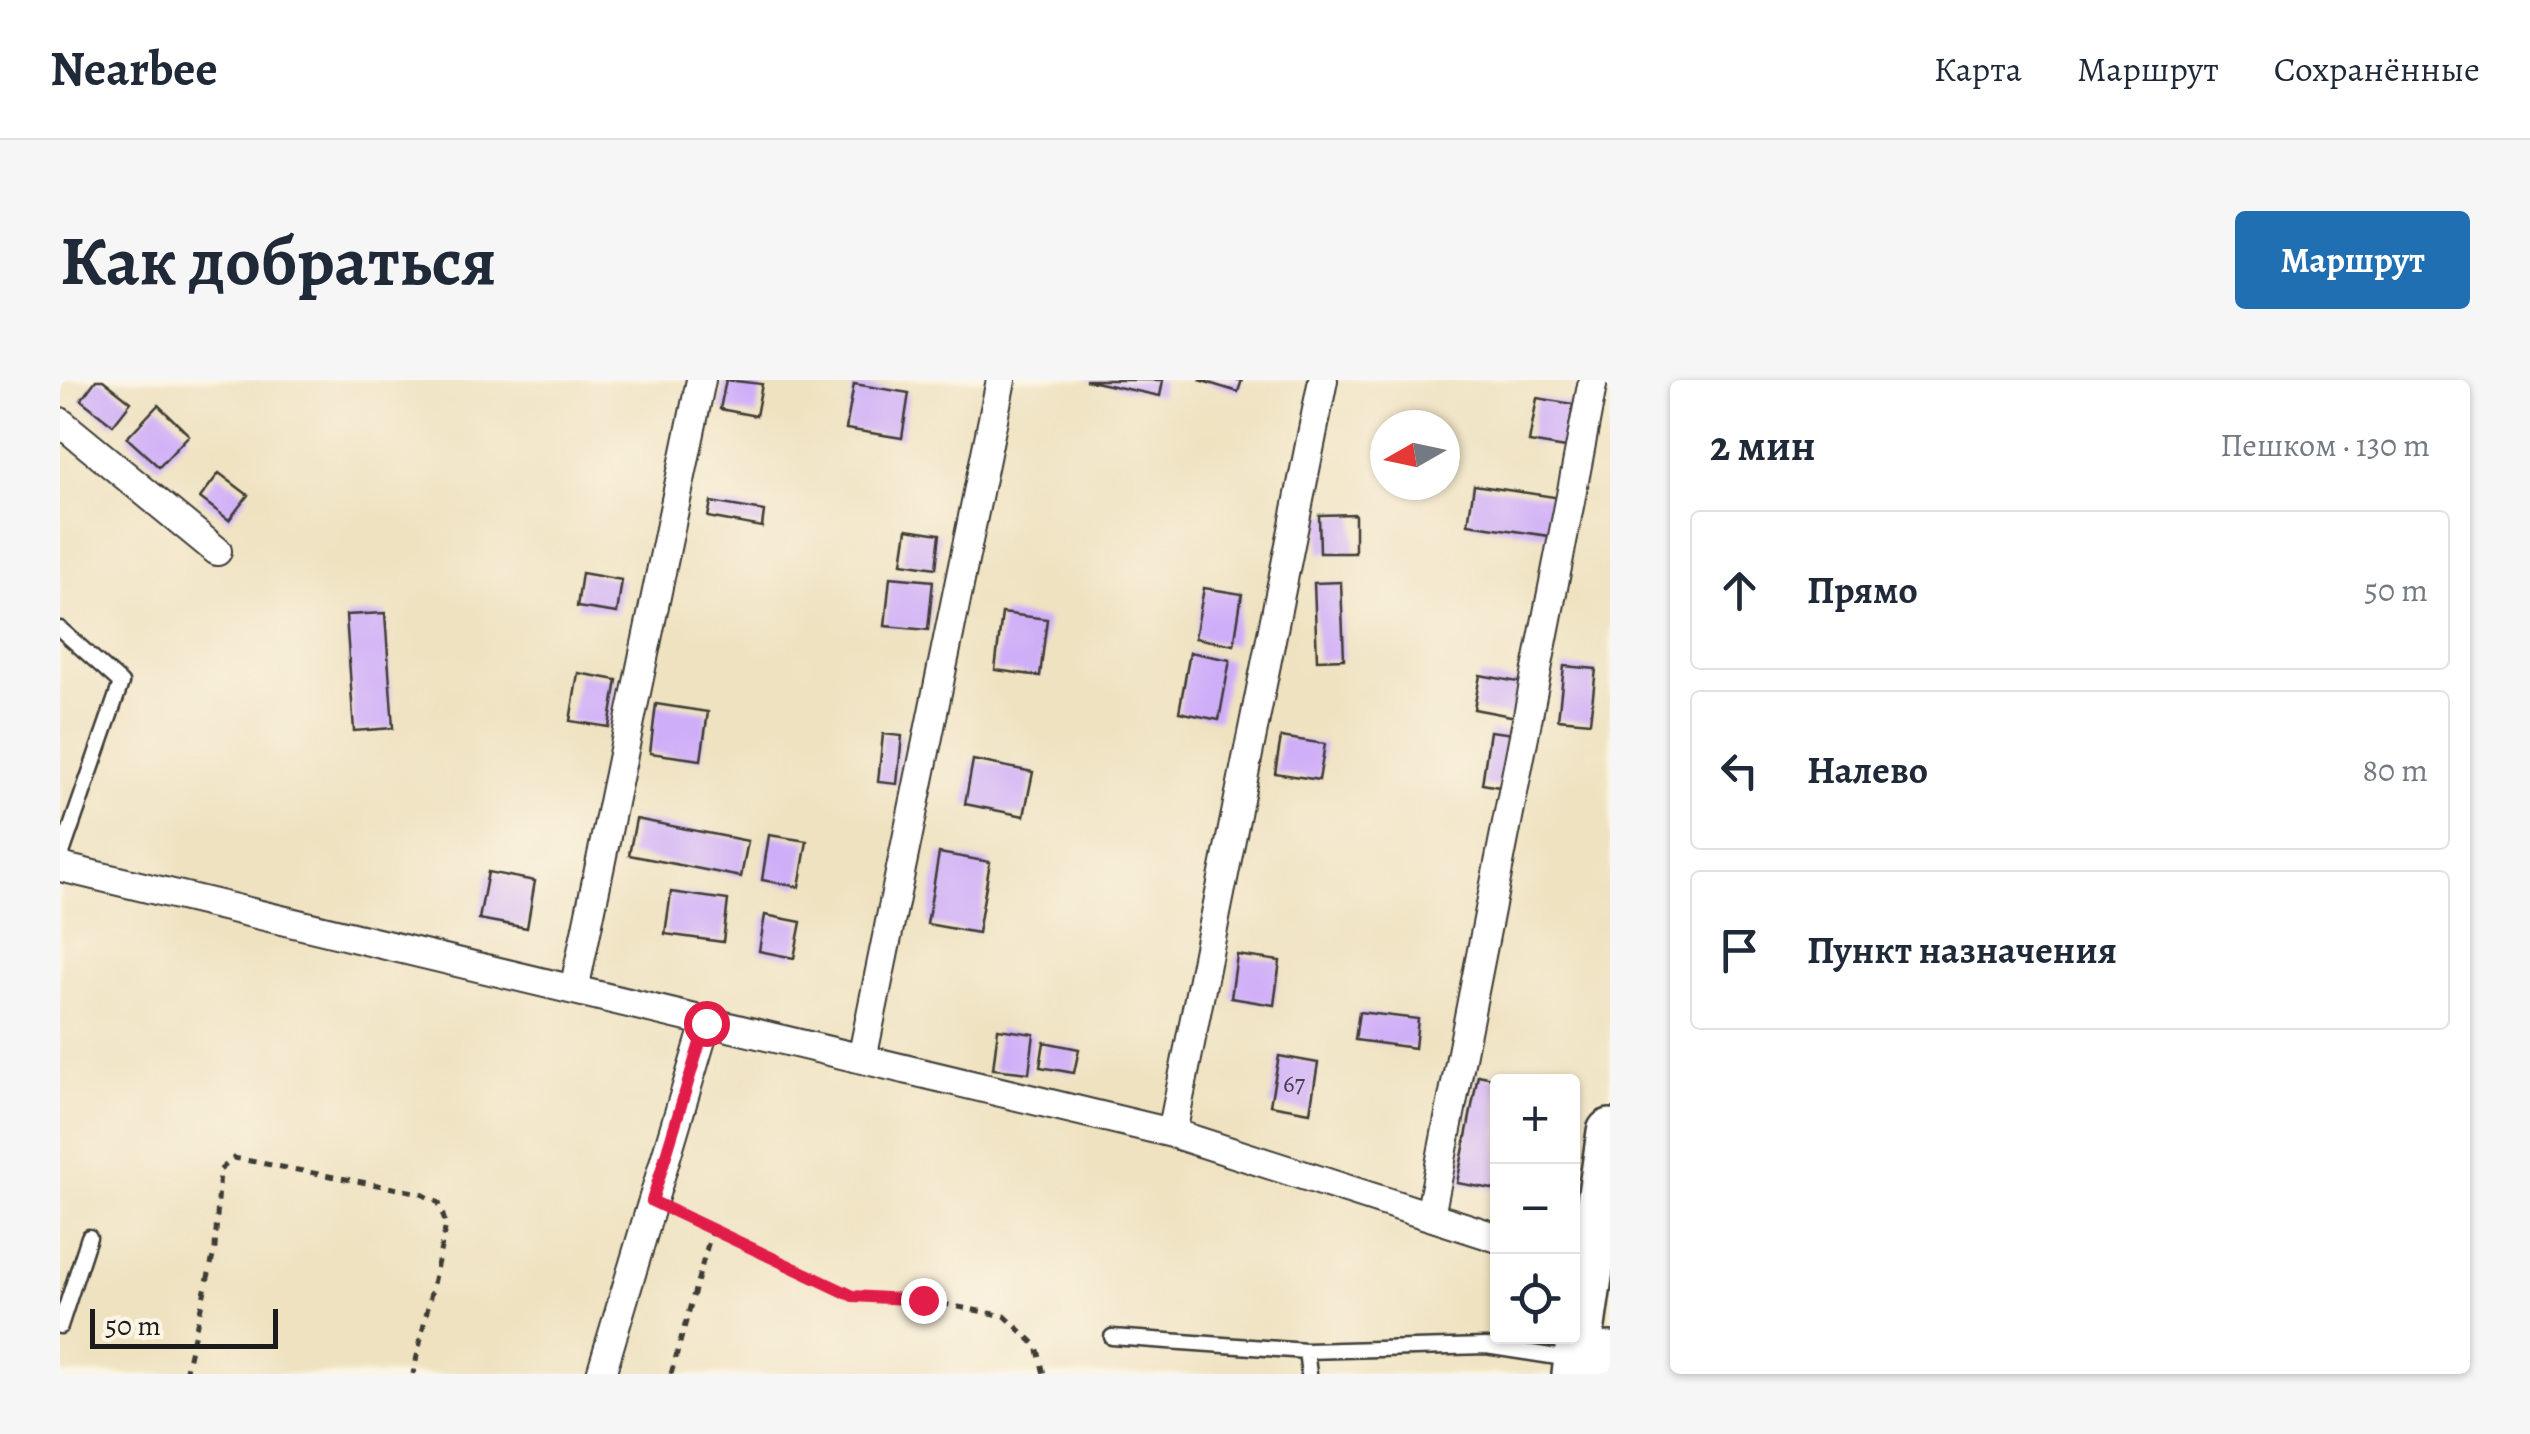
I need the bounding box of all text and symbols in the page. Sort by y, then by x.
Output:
text: Nearbee [50,36,218,102]
text: Карта [1934,45,2022,93]
text: Маршрут [2077,45,2219,93]
text: Сохранённые [2274,45,2480,93]
button: Маршрут [2235,211,2470,309]
text: Как добраться [60,213,496,308]
north arrow [1370,410,1460,500]
text: 2 мин [1710,417,1816,474]
text: Пешком · 130 m [2220,423,2430,467]
icon: ahead [1712,563,1767,618]
text: Прямо [1807,564,1918,616]
text: 50 m [2364,568,2428,612]
icon: left [1712,743,1767,798]
text: Налево [1807,744,1928,796]
text: 80 m [2362,748,2428,792]
icon: arrive [1712,923,1767,978]
text: Пункт назначения [1807,924,2117,976]
route start [684,1001,730,1047]
house number: 67 [1283,1067,1306,1101]
map controls [1490,1074,1580,1344]
button: + [1490,1074,1580,1164]
button: − [1490,1164,1580,1254]
button: locate [1490,1254,1580,1344]
route end [901,1278,947,1324]
scale bar [90,1304,278,1348]
text: 50 m [105,1307,161,1345]

